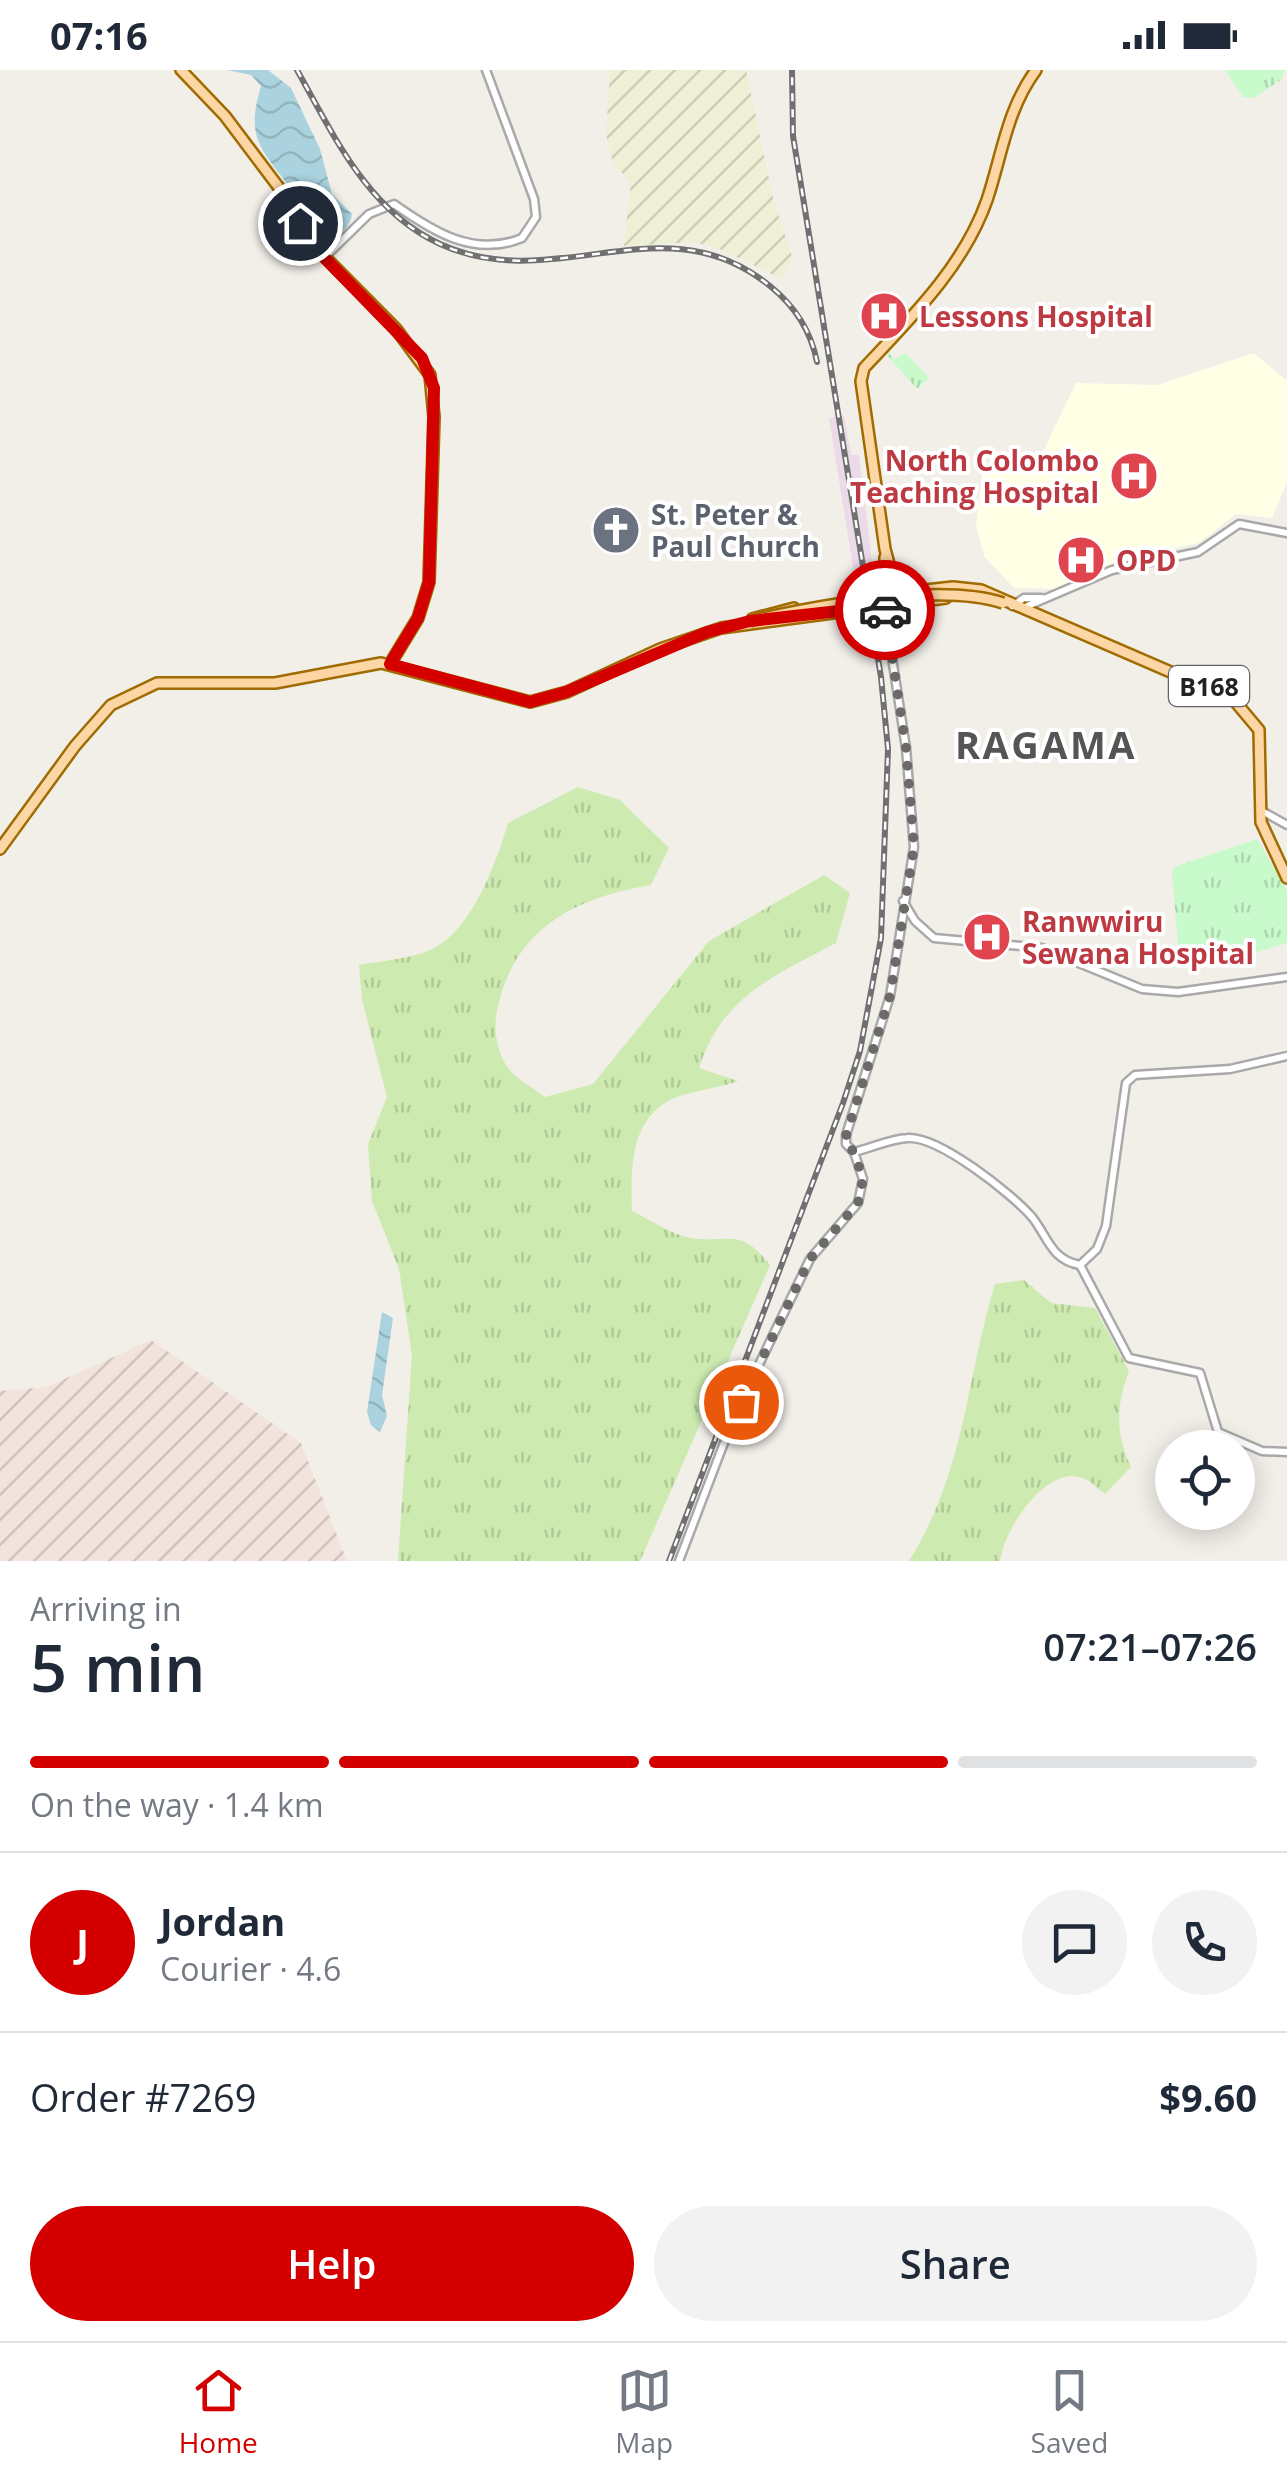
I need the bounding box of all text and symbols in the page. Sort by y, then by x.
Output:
text: 07:16 [50,9,148,61]
pin [258,181,343,266]
icon: home [273,196,328,251]
hospital icon: Lessons Hospital [858,290,910,342]
place label: Lessons Hospital [919,297,1153,335]
place label: North Colombo Teaching Hospital [850,441,1099,511]
hospital icon: North Colombo Teaching Hospital [1108,450,1160,502]
place label: St. Peter & Paul Church [651,495,820,565]
church icon: St. Peter & Paul Church [590,504,642,556]
hospital icon: OPD [1055,534,1107,586]
place label: OPD [1116,541,1177,579]
courier [835,560,935,660]
icon: car [858,583,913,638]
road number: B168 [1169,666,1249,706]
district label: RAGAMA [955,718,1137,770]
place label: Ranwwiru Sewana Hospital [1022,902,1254,972]
hospital icon: Ranwwiru Sewana Hospital [961,911,1013,963]
pin [699,1360,784,1445]
icon: bag [714,1375,769,1430]
map controls [1155,1430,1255,1530]
button: locate [1155,1430,1255,1530]
text: Arriving in [30,1587,182,1630]
text: 07:21–07:26 [1043,1620,1257,1672]
text: 5 min [30,1623,205,1711]
text: On the way · 1.4 km [30,1783,324,1826]
button: chat [1022,1890,1127,1995]
button: phone [1152,1890,1257,1995]
text: Jordan [160,1895,285,1947]
text: J [76,1916,89,1968]
text: Courier · 4.6 [160,1947,341,1990]
text: Order #7269 [30,2071,257,2123]
text: $9.60 [1159,2071,1257,2123]
button: Help [30,2206,634,2321]
button: Share [654,2206,1257,2321]
tab: Home [179,2363,258,2461]
tab: Map [615,2363,673,2461]
tab: Saved [1031,2363,1108,2461]

